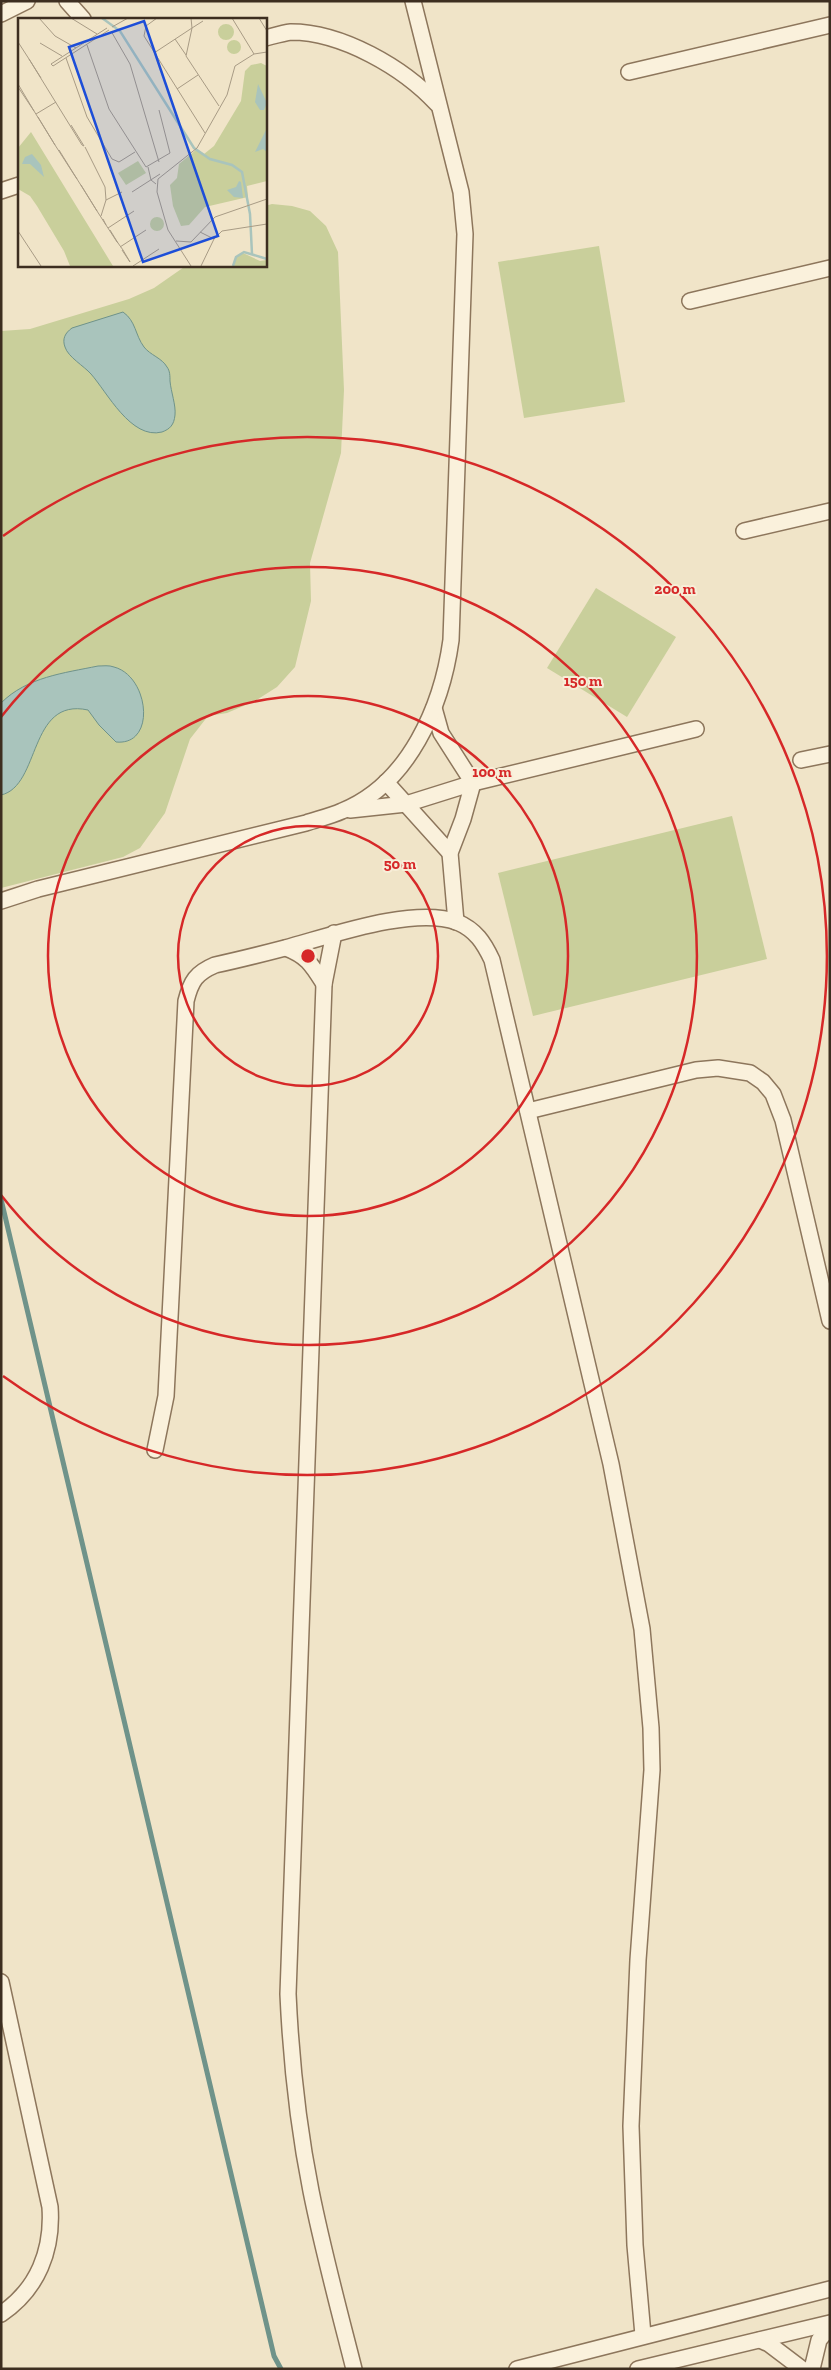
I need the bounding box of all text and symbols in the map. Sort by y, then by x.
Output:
inset map [18,18,266,266]
text: 200 m [654,580,696,598]
text: 150 m [564,672,602,690]
text: 100 m [472,763,512,781]
text: 50 m [384,855,416,873]
centre of rings [299,947,317,965]

